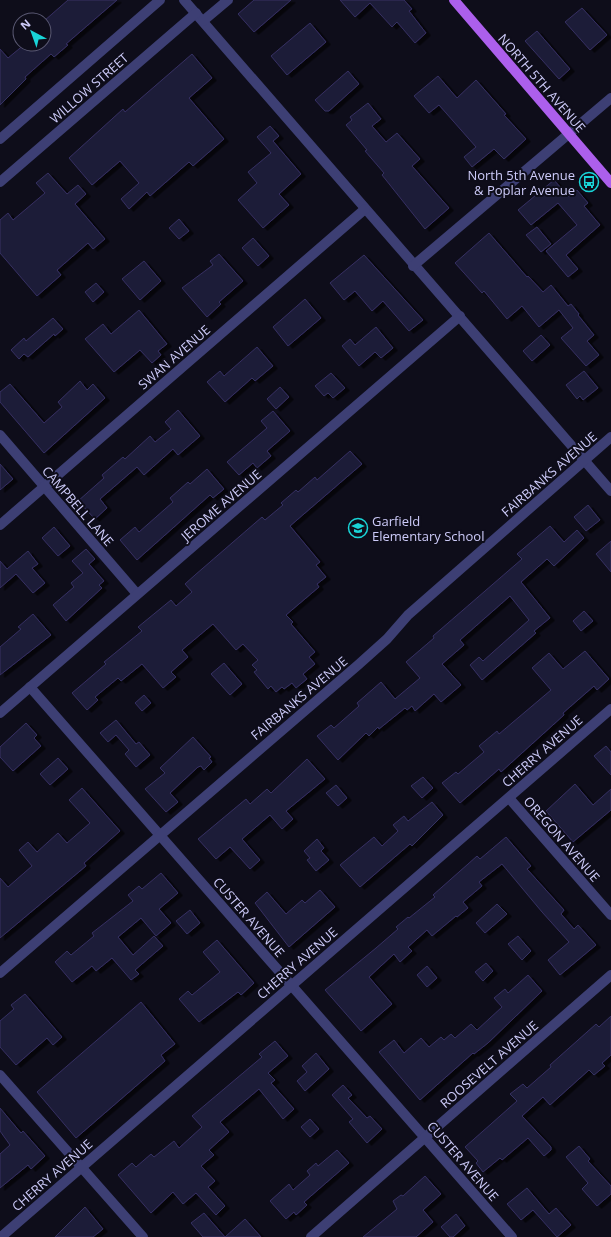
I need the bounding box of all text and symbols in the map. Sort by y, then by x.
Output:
north arrow [12,12,52,52]
text: N [17,15,33,33]
street label: NORTH 5TH AVENUE [494,30,590,136]
street label: WILLOW STREET [46,48,133,127]
place label: North 5th Avenue & Poplar Avenue [467,166,575,199]
bus stop icon: North 5th Avenue & Poplar Avenue [578,171,600,193]
street label: SWAN AVENUE [134,321,214,393]
street label: FAIRBANKS AVENUE [497,427,601,521]
street label: CAMPBELL LANE [38,462,118,550]
street label: JEROME AVENUE [176,465,265,546]
place label: Garfield Elementary School [372,512,484,545]
school or university icon: Garfield Elementary School [347,517,369,539]
street label: FAIRBANKS AVENUE [247,652,351,744]
street label: CHERRY AVENUE [498,711,586,791]
street label: OREGON AVENUE [520,792,604,886]
street label: CUSTER AVENUE [209,873,289,961]
street label: CHERRY AVENUE [253,923,341,1003]
street label: ROOSEVELT AVENUE [436,1016,542,1112]
street label: CUSTER AVENUE [423,1117,503,1205]
street label: CHERRY AVENUE [8,1135,96,1215]

